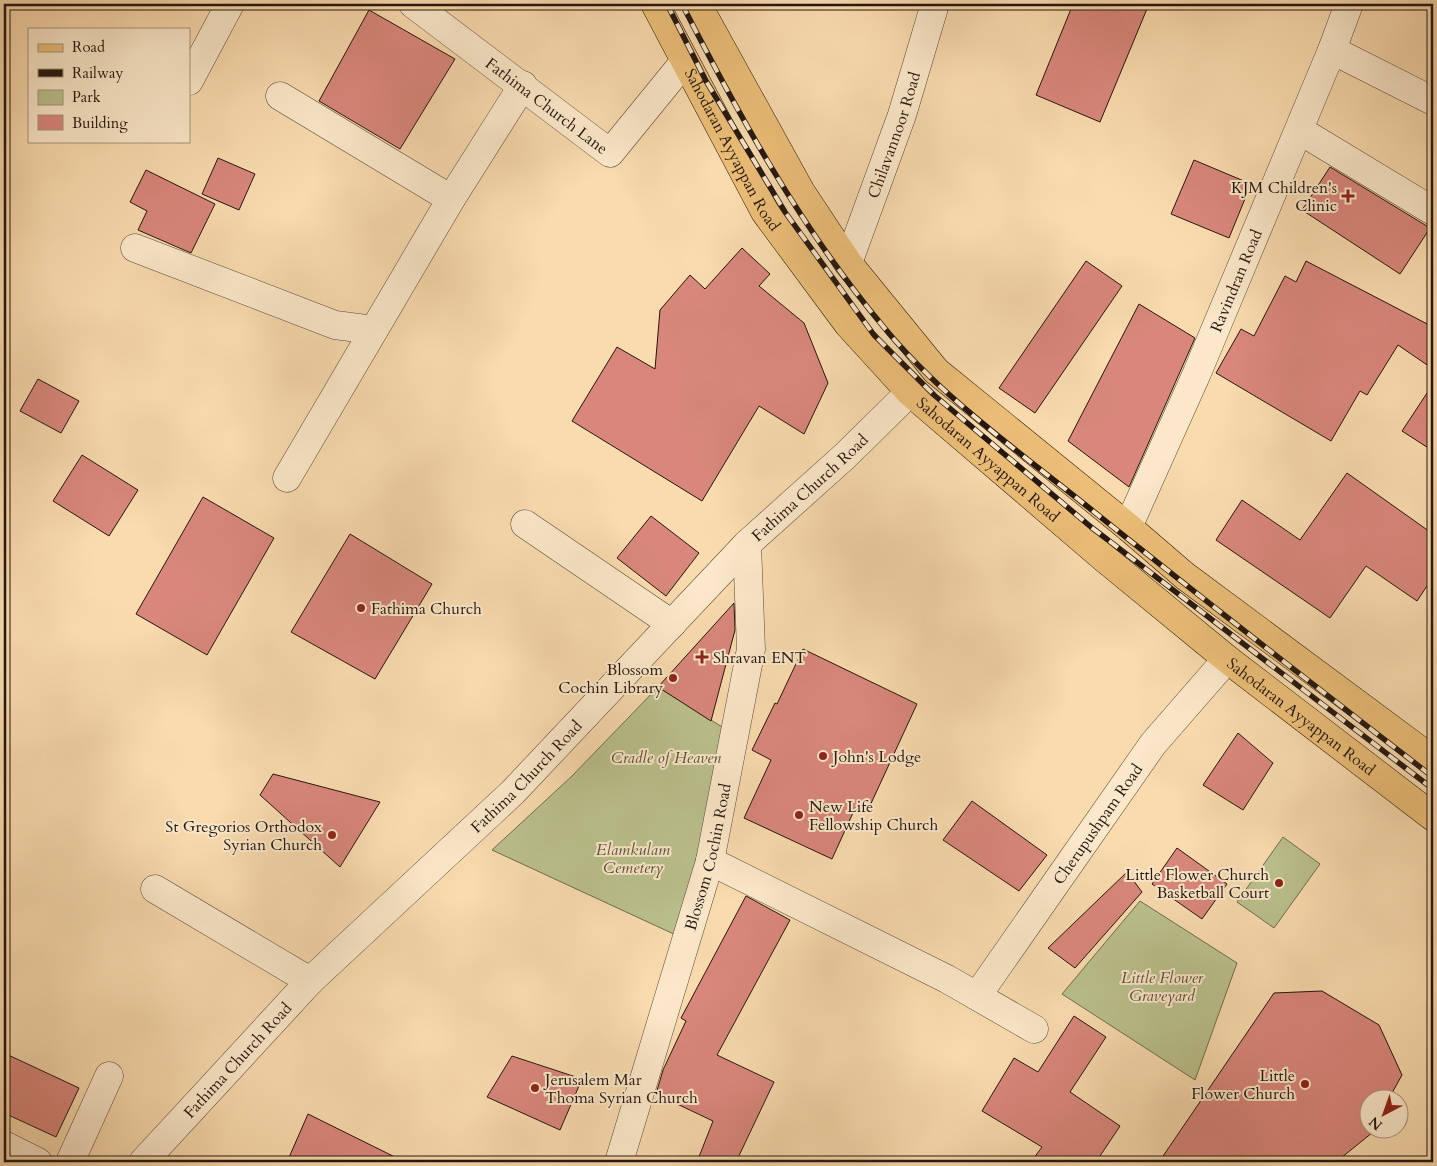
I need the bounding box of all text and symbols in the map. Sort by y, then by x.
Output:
legend [28,28,190,142]
text: Road [72,37,105,57]
street label: Fathima Church Lane [481,53,612,160]
text: Railway [72,63,123,83]
street label: Sahodaran Ayyappan Road [679,65,786,236]
street label: Chilavannoor Road [863,69,926,202]
text: Park [72,87,101,107]
text: Building [72,113,128,133]
place label: KJM Children's Clinic [1231,177,1337,217]
marker: KJM Children's Clinic [1341,189,1355,203]
street label: Ravindran Road [1205,226,1268,336]
street label: Sahodaran Ayyappan Road [912,392,1064,528]
street label: Fathima Church Road [747,429,874,547]
place label: Fathima Church [371,598,482,620]
marker: Fathima Church [355,602,367,614]
place label: Shravan ENT [713,647,806,669]
marker: Shravan ENT [695,650,709,664]
street label: Sahodaran Ayyappan Road [1222,653,1380,781]
place label: Blossom Cochin Library [558,659,664,699]
marker: Blossom Cochin Library [667,672,679,684]
street label: Fathima Church Road [466,715,588,838]
place label: John's Lodge [831,746,921,768]
park label: Cradle of Heaven [611,747,721,769]
marker: John's Lodge [817,750,829,762]
street label: Cherupushpam Road [1048,759,1148,889]
street label: Blossom Cochin Road [680,781,737,933]
place label: New Life Fellowship Church [809,796,938,836]
marker: New Life Fellowship Church [793,809,805,821]
place label: St Gregorios Orthodox Syrian Church [165,816,322,856]
marker: St Gregorios Orthodox Syrian Church [326,829,338,841]
park label: Elamkulam Cemetery [596,839,670,879]
place label: Little Flower Church Basketball Court [1125,864,1269,904]
marker: Little Flower Church Basketball Court [1273,877,1285,889]
park label: Little Flower Graveyard [1121,967,1204,1007]
street label: Fathima Church Road [179,997,297,1123]
place label: Little Flower Church [1191,1065,1295,1105]
place label: Jerusalem Mar Thoma Syrian Church [543,1069,698,1109]
marker: Little Flower Church [1299,1078,1311,1090]
marker: Jerusalem Mar Thoma Syrian Church [529,1082,541,1094]
north arrow [1360,1088,1410,1138]
text: N [1365,1112,1387,1135]

